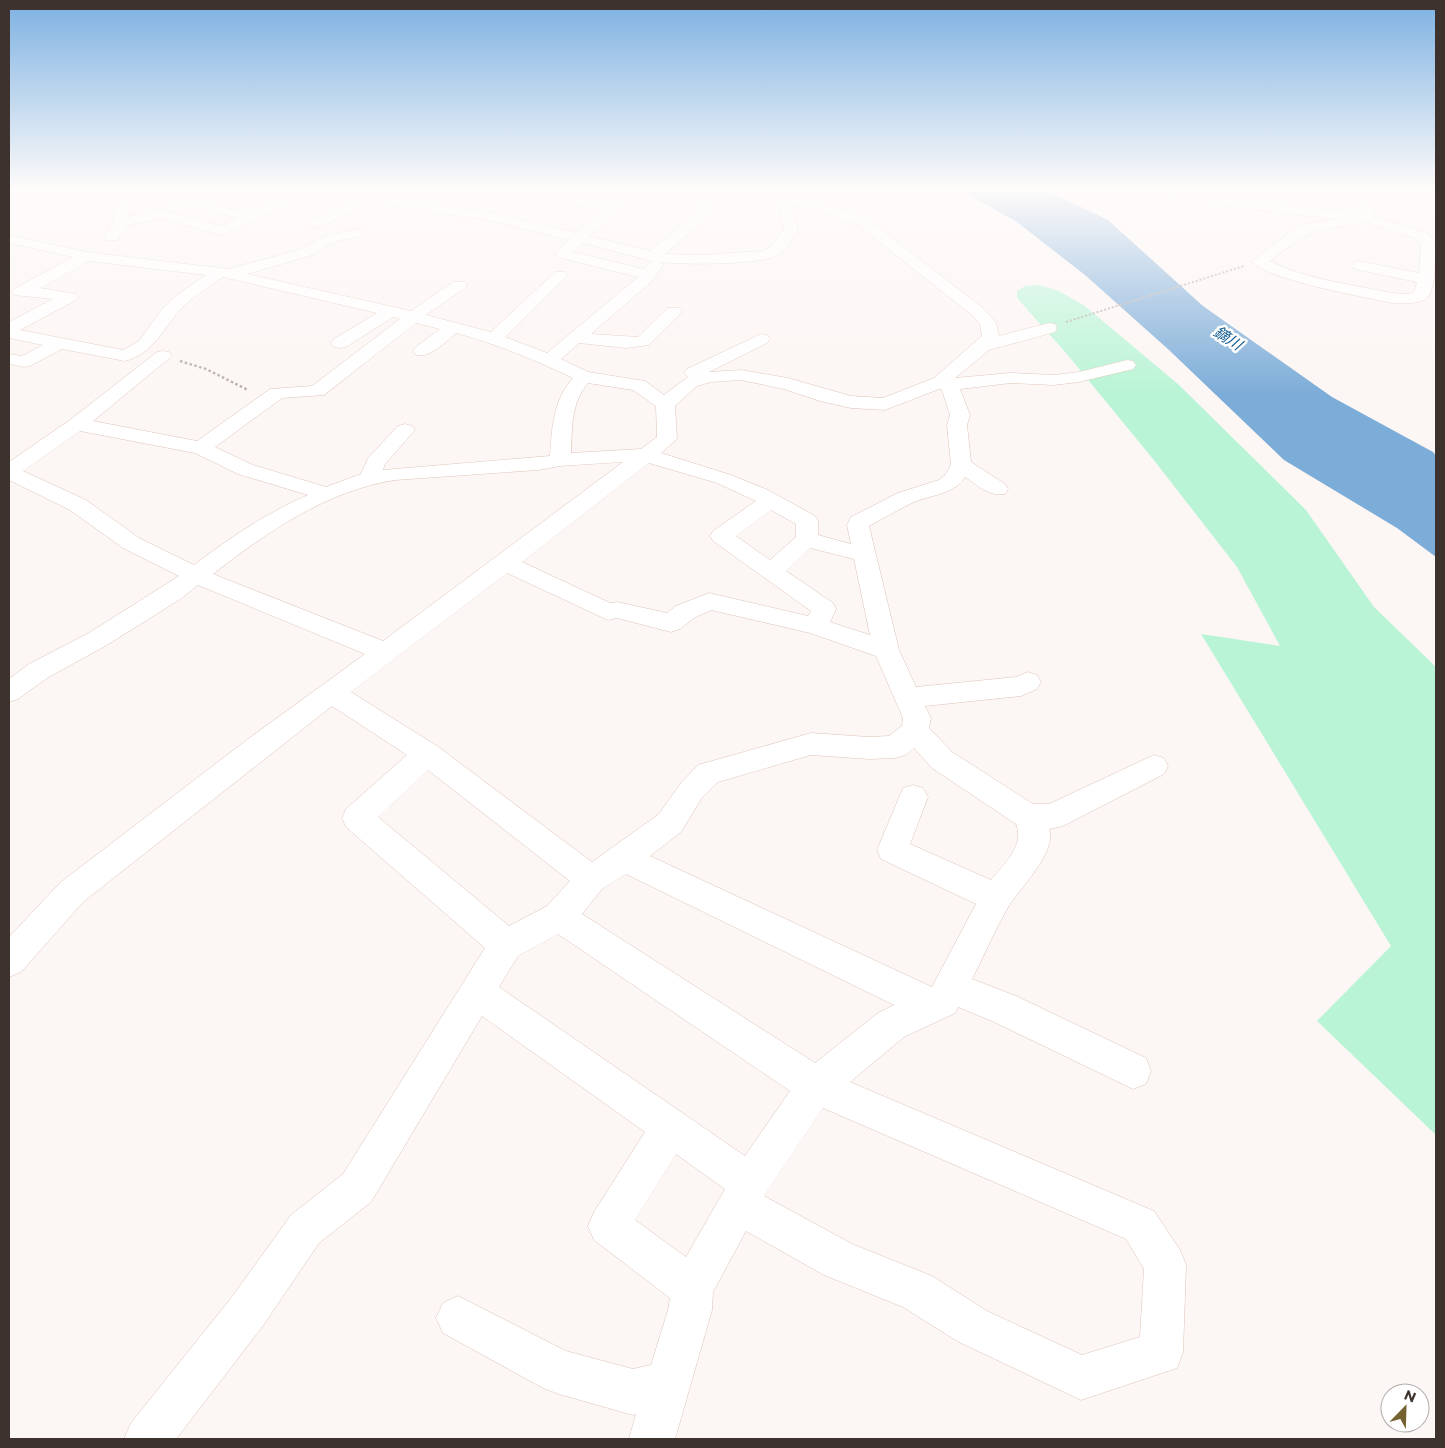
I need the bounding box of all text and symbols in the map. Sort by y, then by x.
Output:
water label: 鏑川 [1210,322,1247,355]
north arrow [1380,1383,1430,1433]
text: N [1401,1386,1419,1407]

